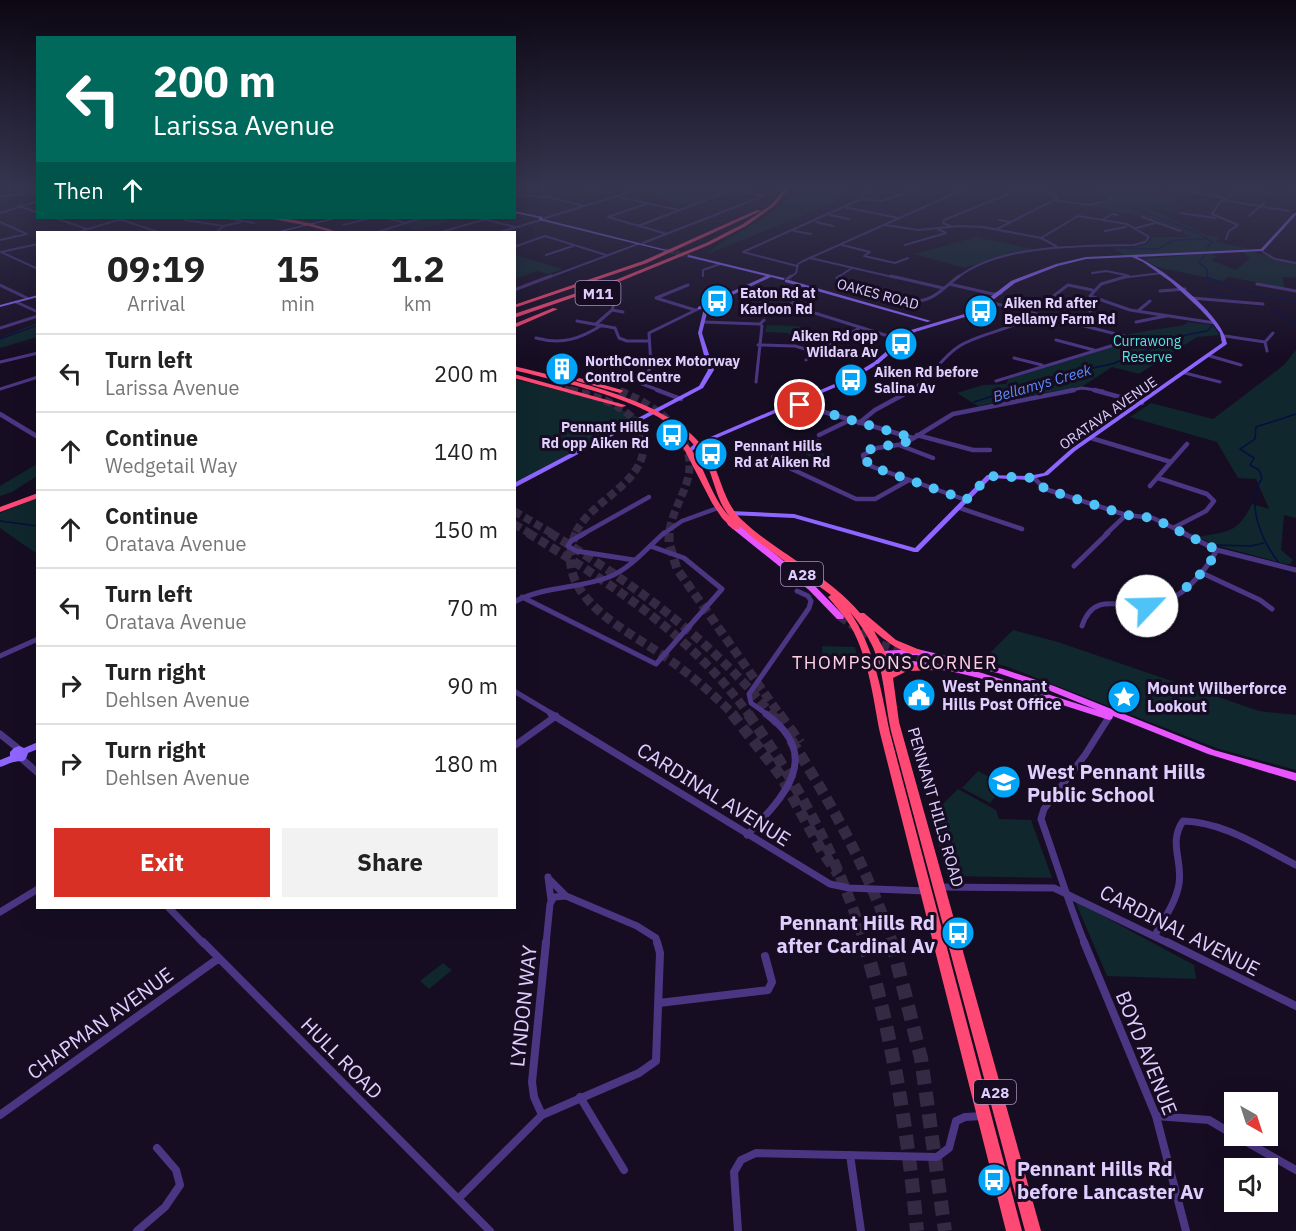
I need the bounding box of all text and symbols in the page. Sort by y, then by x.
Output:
text: 200 m [153,54,276,109]
icon: left [54,60,132,138]
text: Larissa Avenue [153,107,335,142]
icon: ahead [116,174,149,207]
text: Then [54,176,104,205]
text: 09:19 [107,245,205,292]
text: 15 [276,245,320,292]
text: 1.2 [391,245,445,292]
street label: OAKES ROAD [835,274,921,314]
road number: M11 [576,281,620,305]
bus stop icon: Eaton Rd at Karloon Rd [699,283,735,319]
place label: Eaton Rd at Karloon Rd [740,284,816,318]
text: Arrival [127,290,185,317]
text: min [281,290,315,317]
text: km [404,290,432,317]
bus stop icon: Aiken Rd after Bellamy Farm Rd [963,293,999,329]
place label: Aiken Rd after Bellamy Farm Rd [1004,294,1116,328]
bus stop icon: Aiken Rd opp Wildara Av [883,326,919,362]
place label: Aiken Rd opp Wildara Av [791,327,878,361]
park label: Currawong Reserve [1113,332,1182,366]
text: Turn left [105,345,193,374]
building icon: NorthConnex Motorway Control Centre [544,351,580,387]
place label: NorthConnex Motorway Control Centre [585,352,741,386]
icon: left [54,357,87,390]
text: 200 m [434,359,498,388]
water label: Bellamys Creek [991,360,1094,406]
bus stop icon: Aiken Rd before Salina Av [833,362,869,398]
place label: Aiken Rd before Salina Av [874,363,979,397]
street label: ORATAVA AVENUE [1056,373,1160,453]
text: Larissa Avenue [105,374,240,401]
pin [774,379,825,430]
icon: arrive [783,388,816,421]
bus stop icon: Pennant Hills Rd opp Aiken Rd [654,417,690,453]
place label: Pennant Hills Rd opp Aiken Rd [541,418,649,452]
text: Continue [105,423,198,452]
icon: ahead [54,435,87,468]
bus stop icon: Pennant Hills Rd at Aiken Rd [693,436,729,472]
text: 140 m [434,437,498,466]
place label: Pennant Hills Rd at Aiken Rd [734,437,830,471]
text: Wedgetail Way [105,452,238,479]
text: Continue [105,501,198,530]
icon: ahead [54,513,87,546]
text: 150 m [434,515,498,544]
text: Oratava Avenue [105,530,246,557]
road number: A28 [781,562,823,586]
position arrow [1115,574,1179,638]
text: Turn left [105,579,193,608]
icon: left [54,591,87,624]
text: 70 m [447,593,498,622]
text: Oratava Avenue [105,608,246,635]
district label: THOMPSONS CORNER [792,651,998,674]
text: Turn right [105,657,206,686]
icon: right [54,669,87,702]
text: 90 m [447,671,498,700]
place label: West Pennant Hills Post Office [942,676,1061,714]
public building icon: West Pennant Hills Post Office [901,677,937,713]
place label: Mount Wilberforce Lookout [1147,678,1287,716]
place icon: Mount Wilberforce Lookout [1106,679,1142,715]
text: Dehlsen Avenue [105,686,250,713]
street label: PENNANT HILLS ROAD [904,725,968,889]
text: Turn right [105,735,206,764]
street label: CARDINAL AVENUE [632,736,796,852]
icon: right [54,747,87,780]
text: 180 m [434,749,498,778]
place label: West Pennant Hills Public School [1027,758,1205,808]
text: Dehlsen Avenue [105,764,250,791]
school or university icon: West Pennant Hills Public School [986,764,1022,800]
button: Exit [54,828,270,897]
button: Share [282,828,498,897]
street label: CARDINAL AVENUE [1095,878,1265,982]
place label: Pennant Hills Rd after Cardinal Av [777,909,935,959]
bus stop icon: Pennant Hills Rd after Cardinal Av [940,915,976,951]
street label: LYNDON WAY [503,944,543,1068]
street label: CHAPMAN AVENUE [21,961,179,1085]
street label: BOYD AVENUE [1110,987,1184,1119]
street label: HULL ROAD [295,1011,389,1105]
road number: A28 [974,1080,1016,1104]
north arrow [1224,1092,1278,1146]
map controls [1224,1092,1278,1212]
place label: Pennant Hills Rd before Lancaster Av [1017,1155,1204,1205]
button: sound [1224,1158,1278,1212]
bus stop icon: Pennant Hills Rd before Lancaster Av [976,1162,1012,1198]

